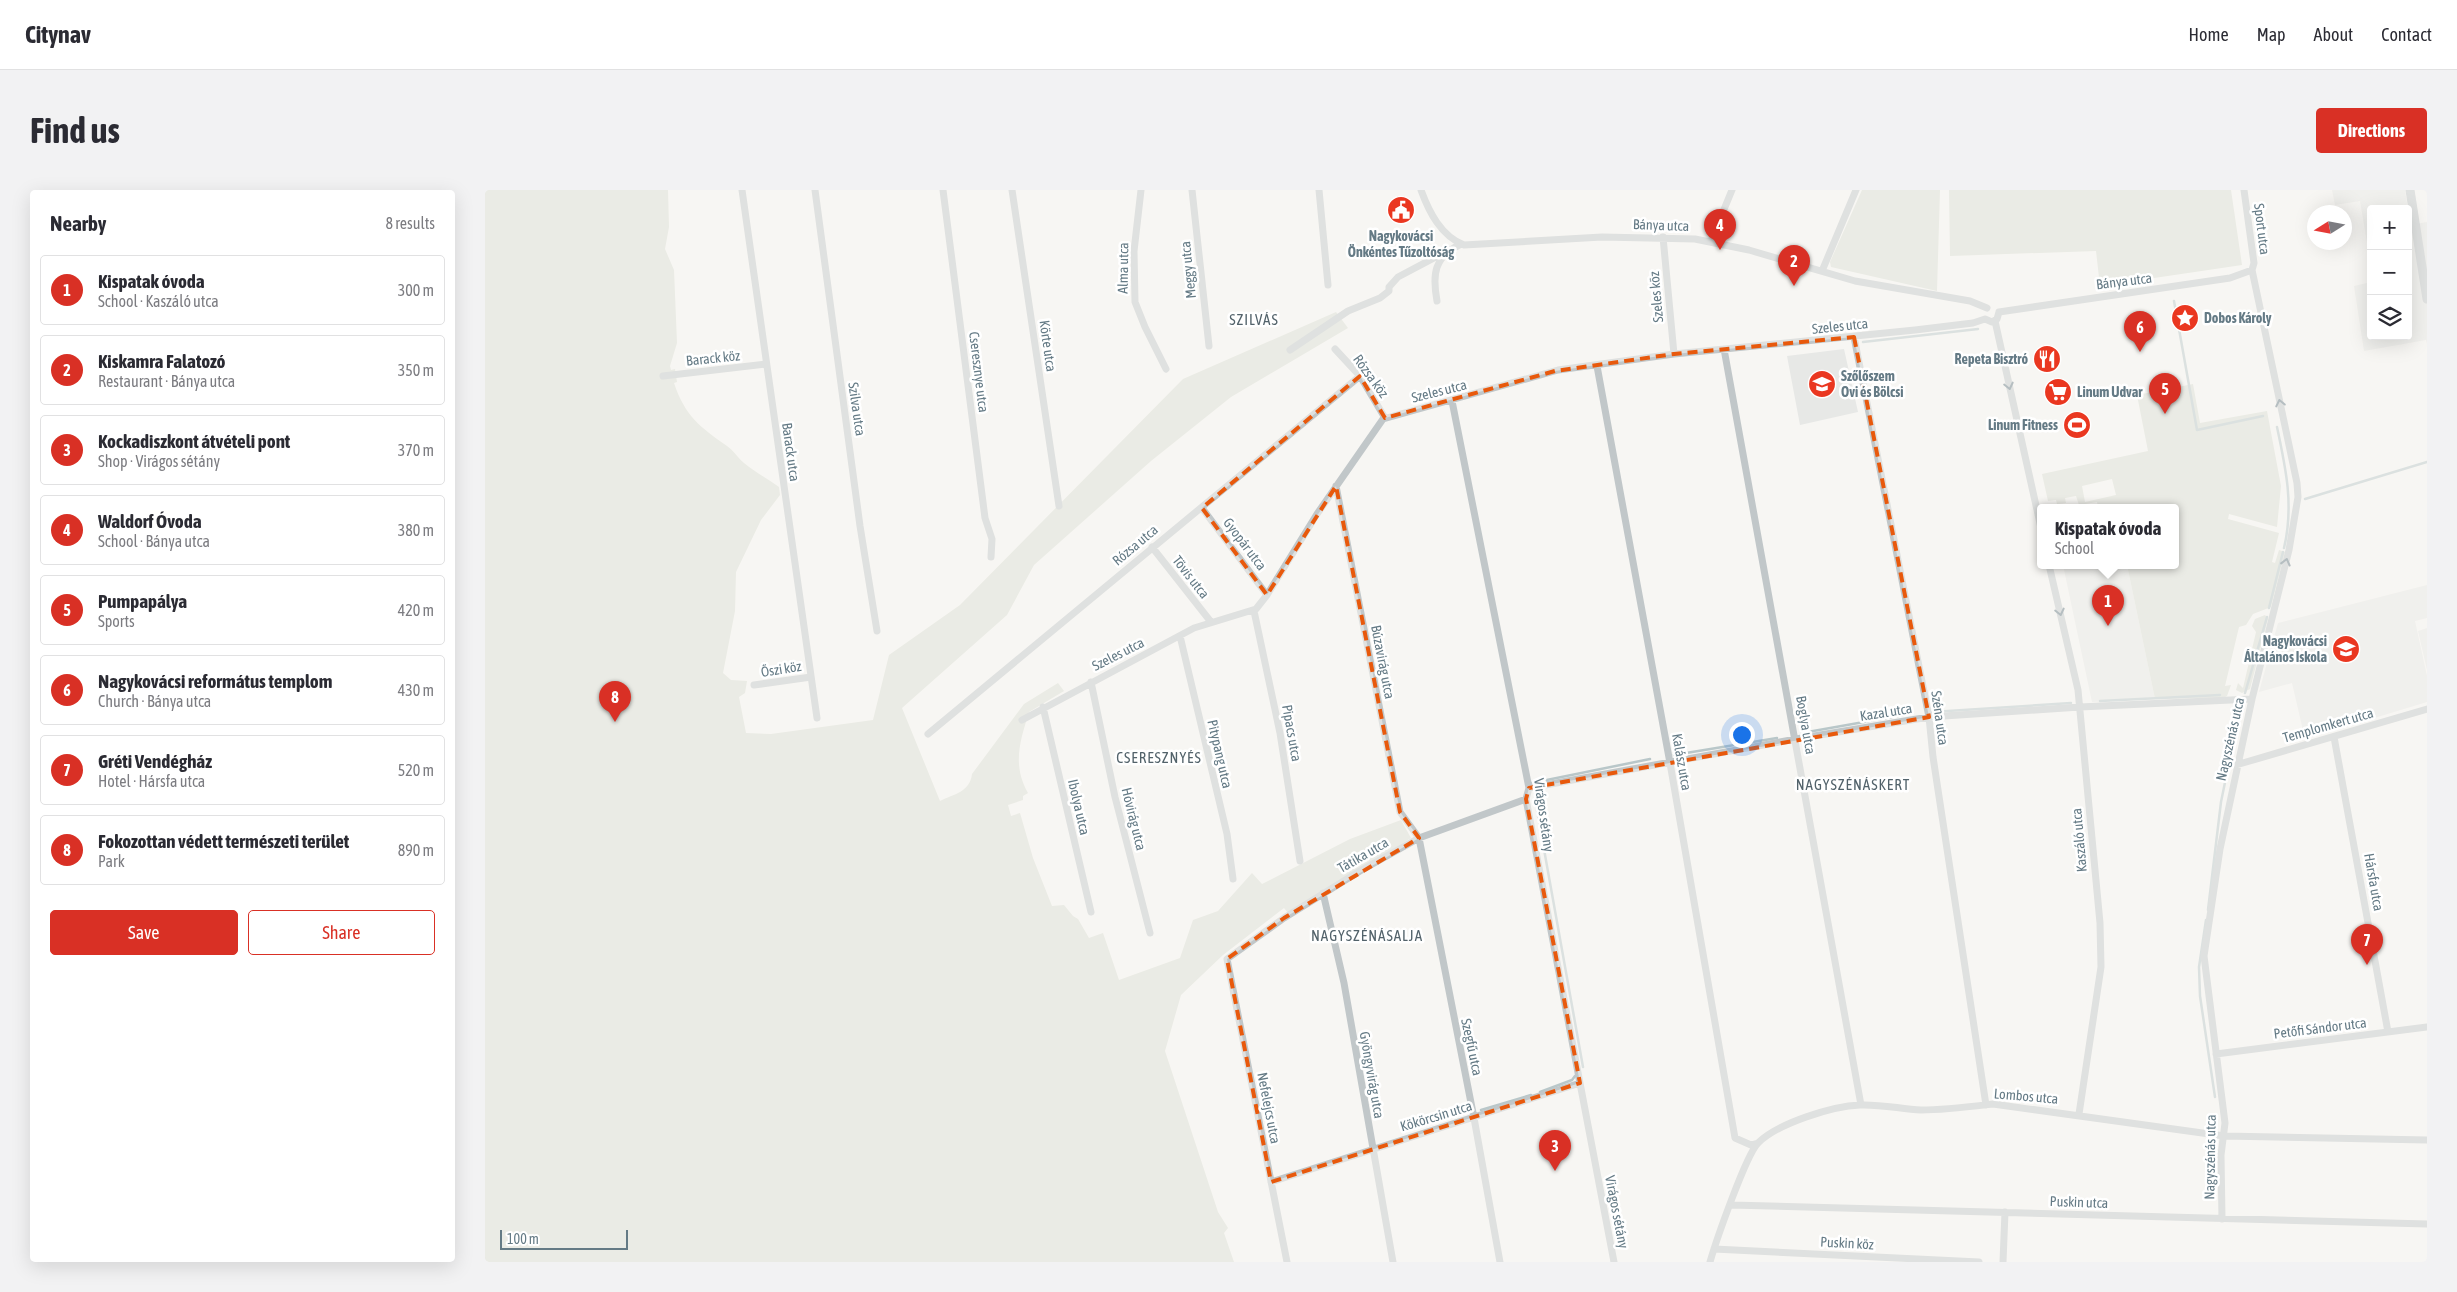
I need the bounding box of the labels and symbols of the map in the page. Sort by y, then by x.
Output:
public building icon: Nagykovácsi Önkéntes Tűzoltóság [1386,195,1416,225]
street label: Sport utca [2251,203,2273,255]
north arrow [2307,205,2352,250]
pin: 4 [1704,209,1736,250]
street label: Bánya utca [1633,216,1689,234]
place label: Nagykovácsi Önkéntes Tűzoltóság [1348,228,1455,260]
street label: Meggy utca [1177,241,1199,299]
street label: Alma utca [1115,242,1131,294]
pin: 2 [1778,245,1810,286]
street label: Bánya utca [2095,270,2153,292]
street label: Szeles köz [1646,271,1666,323]
place icon: Dobos Károly [2170,303,2200,333]
place label: Dobos Károly [2204,310,2272,326]
district label: SZILVÁS [1229,311,1279,328]
pin: 6 [2124,311,2156,352]
street label: Szeles utca [1811,315,1869,337]
street label: Körte utca [1036,319,1060,373]
street label: Cseresznye utca [966,331,992,413]
restaurant icon: Repeta Bisztró [2032,344,2062,374]
street label: Barack köz [685,347,741,369]
street label: Rózsa köz [1350,351,1392,401]
place label: Repeta Bisztró [1955,351,2028,367]
place label: Szőlőszem Ovi és Bölcsi [1841,368,1903,400]
school or university icon: Szőlőszem Ovi és Bölcsi [1807,369,1837,399]
pin: 5 [2149,373,2181,414]
street label: Szeles utca [1410,376,1468,406]
supermarket icon: Linum Udvar [2043,377,2073,407]
street label: Szilva utca [845,381,869,437]
one-way arrow [2003,381,2014,390]
place label: Linum Udvar [2077,384,2143,400]
one-way arrow [2275,398,2286,407]
sports icon: Linum Fitness [2062,410,2092,440]
place label: Linum Fitness [1988,417,2058,433]
street label: Barack utca [779,422,803,482]
street label: Gyopár utca [1220,515,1270,573]
street label: Rózsa utca [1109,521,1161,569]
street label: Tövis utca [1169,552,1213,602]
one-way arrow [2280,558,2291,567]
pin: 1 [2092,585,2124,626]
one-way arrow [2054,608,2065,617]
street label: Búzavirág utca [1368,624,1398,700]
place label: Nagykovácsi Általános Iskola [2243,633,2327,665]
street label: Szeles utca [1089,634,1147,674]
school or university icon: Nagykovácsi Általános Iskola [2331,634,2361,664]
street label: Őszi köz [760,658,802,680]
pin: 8 [599,681,631,722]
street label: Széna utca [1928,690,1952,746]
street label: Boglya utca [1793,694,1819,756]
street label: Nagyszénás utca [2213,696,2247,782]
street label: Kazal utca [1859,700,1913,724]
street label: Pipacs utca [1279,703,1305,763]
street label: Templomkert utca [2281,704,2375,746]
street label: Pitypang utca [1204,718,1236,790]
your location [1729,722,1755,748]
street label: Kalász utca [1669,732,1695,792]
district label: CSERESZNYÉS [1116,749,1202,766]
district label: NAGYSZÉNÁSKERT [1796,776,1910,793]
street label: Virágos sétány [1531,777,1557,853]
street label: Ibolya utca [1065,778,1093,836]
street label: Hóvirág utca [1118,786,1150,852]
street label: Kaszáló utca [2068,807,2090,873]
street label: Tátika utca [1335,834,1391,876]
street label: Hársfa utca [2361,852,2387,912]
pin: 7 [2351,924,2383,965]
district label: NAGYSZÉNÁSALJA [1311,927,1423,944]
street label: Petőfi Sándor utca [2273,1014,2367,1042]
street label: Szegfű utca [1458,1017,1486,1077]
street label: Gyöngyvirág utca [1356,1030,1388,1120]
street label: Nefelejcs utca [1254,1071,1284,1145]
street label: Lombos utca [1993,1085,2059,1107]
street label: Kökörcsin utca [1398,1098,1474,1134]
street label: Nagyszénás utca [2201,1114,2219,1200]
pin: 3 [1539,1130,1571,1171]
street label: Virágos sétány [1602,1174,1632,1250]
street label: Puskin utca [2049,1193,2109,1211]
scale bar [500,1227,627,1250]
street label: Puskin köz [1820,1234,1874,1252]

